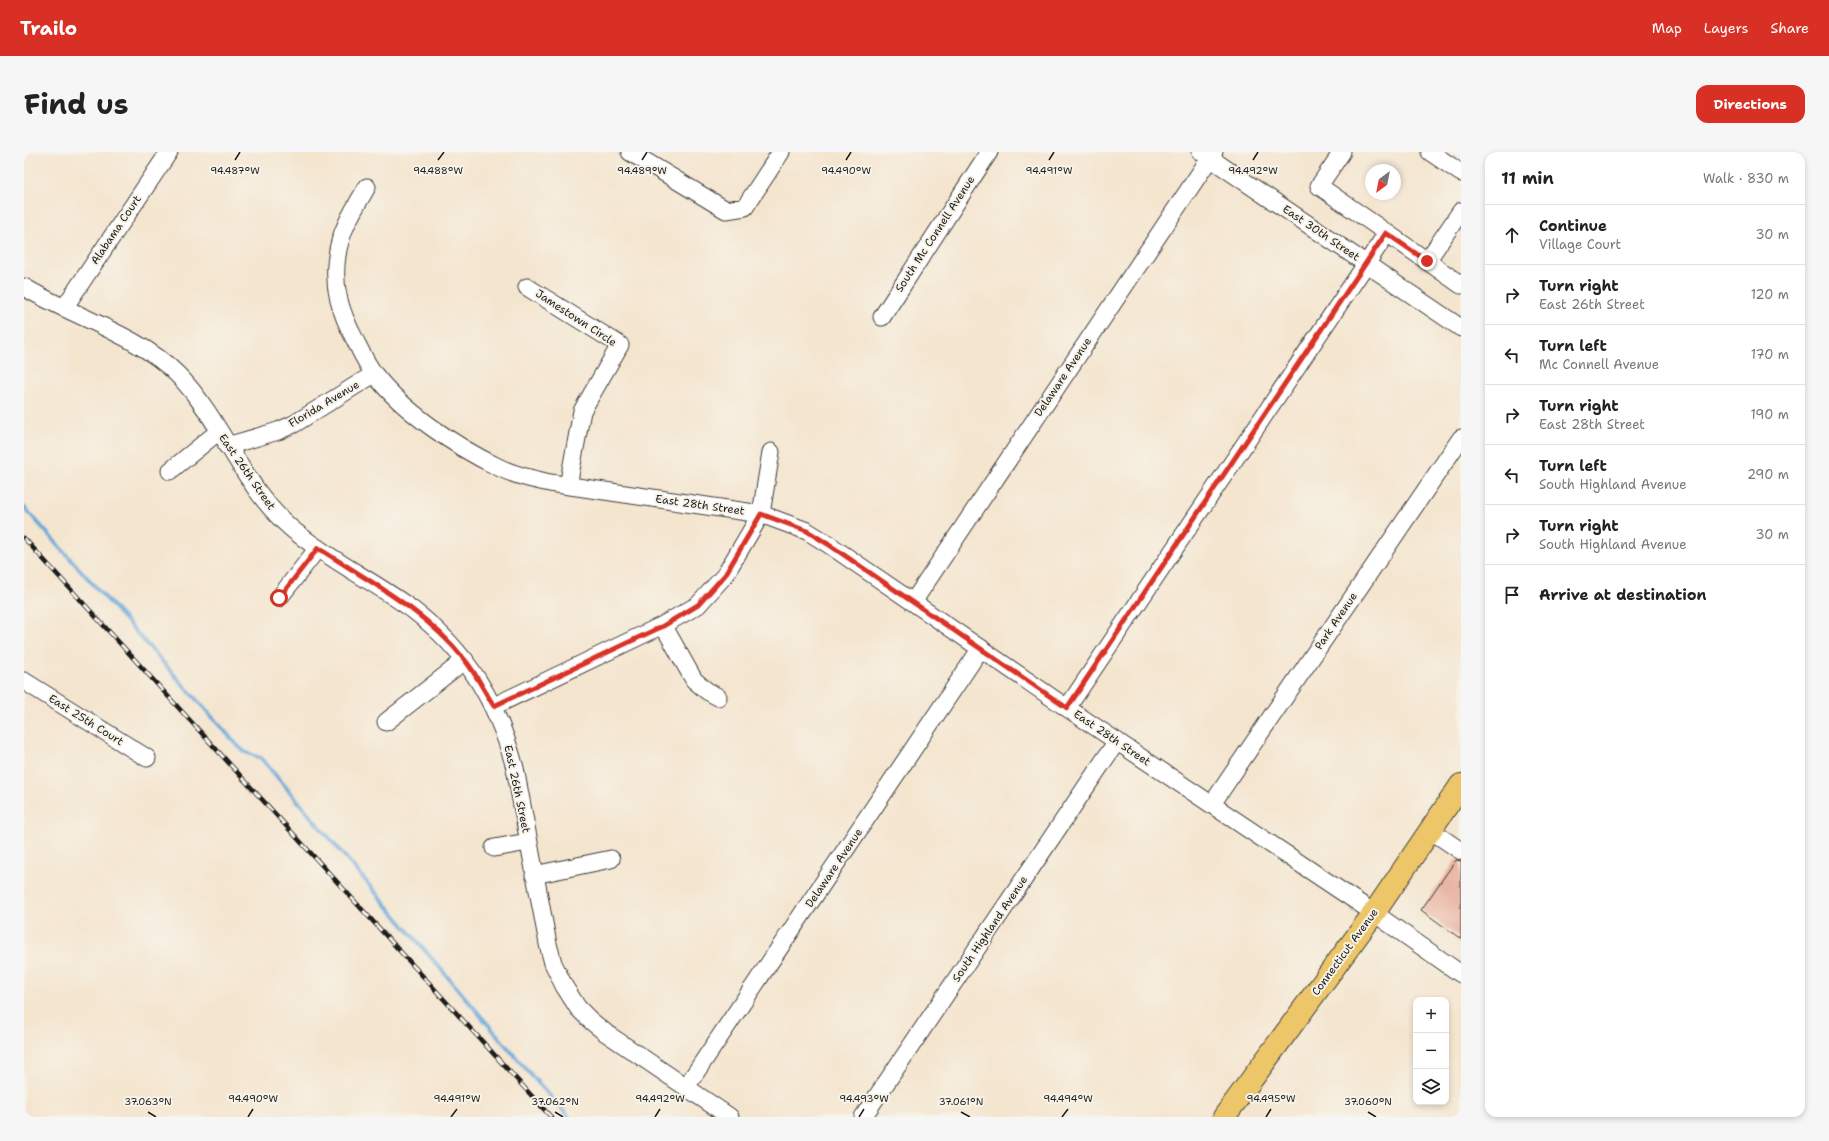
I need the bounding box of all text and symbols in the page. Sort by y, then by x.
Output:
text: Trailo [20,16,77,41]
text: Map [1652,19,1682,37]
text: Layers [1704,19,1748,37]
text: Share [1770,19,1809,37]
text: Find us [24,85,129,123]
button: Directions [1696,85,1805,123]
text: 94.487°W [210,164,260,177]
text: 94.488°W [413,164,463,177]
text: 94.489°W [617,164,667,177]
text: 94.490°W [821,164,871,177]
text: 94.491°W [1026,164,1073,177]
text: 94.492°W [1228,164,1278,177]
north arrow [1365,164,1401,200]
text: 11 min [1501,167,1554,189]
text: Walk · 830 m [1703,170,1789,187]
street label: South Mc Connell Avenue [892,173,978,295]
street label: Alabama Court [87,192,145,268]
street label: East 30th Street [1279,202,1363,265]
text: Continue [1539,216,1607,236]
icon: ahead [1501,224,1523,246]
text: 30 m [1755,226,1789,243]
text: Village Court [1539,236,1621,253]
route end [1418,252,1436,270]
text: Turn right [1539,276,1619,296]
icon: right [1501,284,1523,306]
street label: Jamestown Circle [532,286,620,350]
text: 120 m [1751,286,1789,303]
text: East 26th Street [1539,296,1645,313]
street label: Delaware Avenue [1031,334,1095,420]
text: Turn left [1539,336,1607,356]
icon: left [1501,344,1523,366]
text: 170 m [1751,346,1789,363]
text: Mc Connell Avenue [1539,356,1659,373]
street label: Florida Avenue [286,377,362,431]
text: Turn right [1539,396,1619,416]
icon: right [1501,404,1523,426]
text: 190 m [1750,406,1789,423]
text: East 28th Street [1539,416,1645,433]
street label: East 26th Street [215,431,279,513]
text: Turn left [1539,456,1607,476]
icon: left [1501,464,1523,486]
text: 290 m [1747,466,1789,483]
text: South Highland Avenue [1539,476,1687,493]
street label: East 28th Street [655,491,746,519]
text: Turn right [1539,516,1619,536]
icon: right [1501,524,1523,546]
text: 30 m [1755,526,1789,543]
text: South Highland Avenue [1539,536,1687,553]
icon: arrive [1501,584,1523,606]
text: Arrive at destination [1539,585,1707,605]
route start [270,589,288,607]
street label: Park Avenue [1311,589,1361,653]
street label: East 25th Court [46,691,127,749]
street label: East 28th Street [1071,707,1154,769]
street label: East 26th Street [500,744,534,835]
street label: Delaware Avenue [802,825,866,911]
street label: South Highland Avenue [949,873,1031,985]
street label: Connecticut Avenue [1308,905,1382,999]
map controls [1413,997,1449,1105]
button: + [1413,997,1449,1033]
button: − [1413,1033,1449,1069]
button: layers [1413,1069,1449,1105]
text: 94.490°W [228,1092,278,1105]
text: 94.491°W [434,1092,481,1105]
text: 94.492°W [635,1092,685,1105]
text: 94.493°W [839,1092,889,1105]
text: 94.494°W [1043,1092,1093,1105]
text: 94.495°W [1246,1092,1296,1105]
text: 37.063°N [124,1095,172,1108]
text: 37.062°N [531,1095,579,1108]
text: 37.061°N [939,1095,983,1108]
text: 37.060°N [1344,1095,1392,1108]

